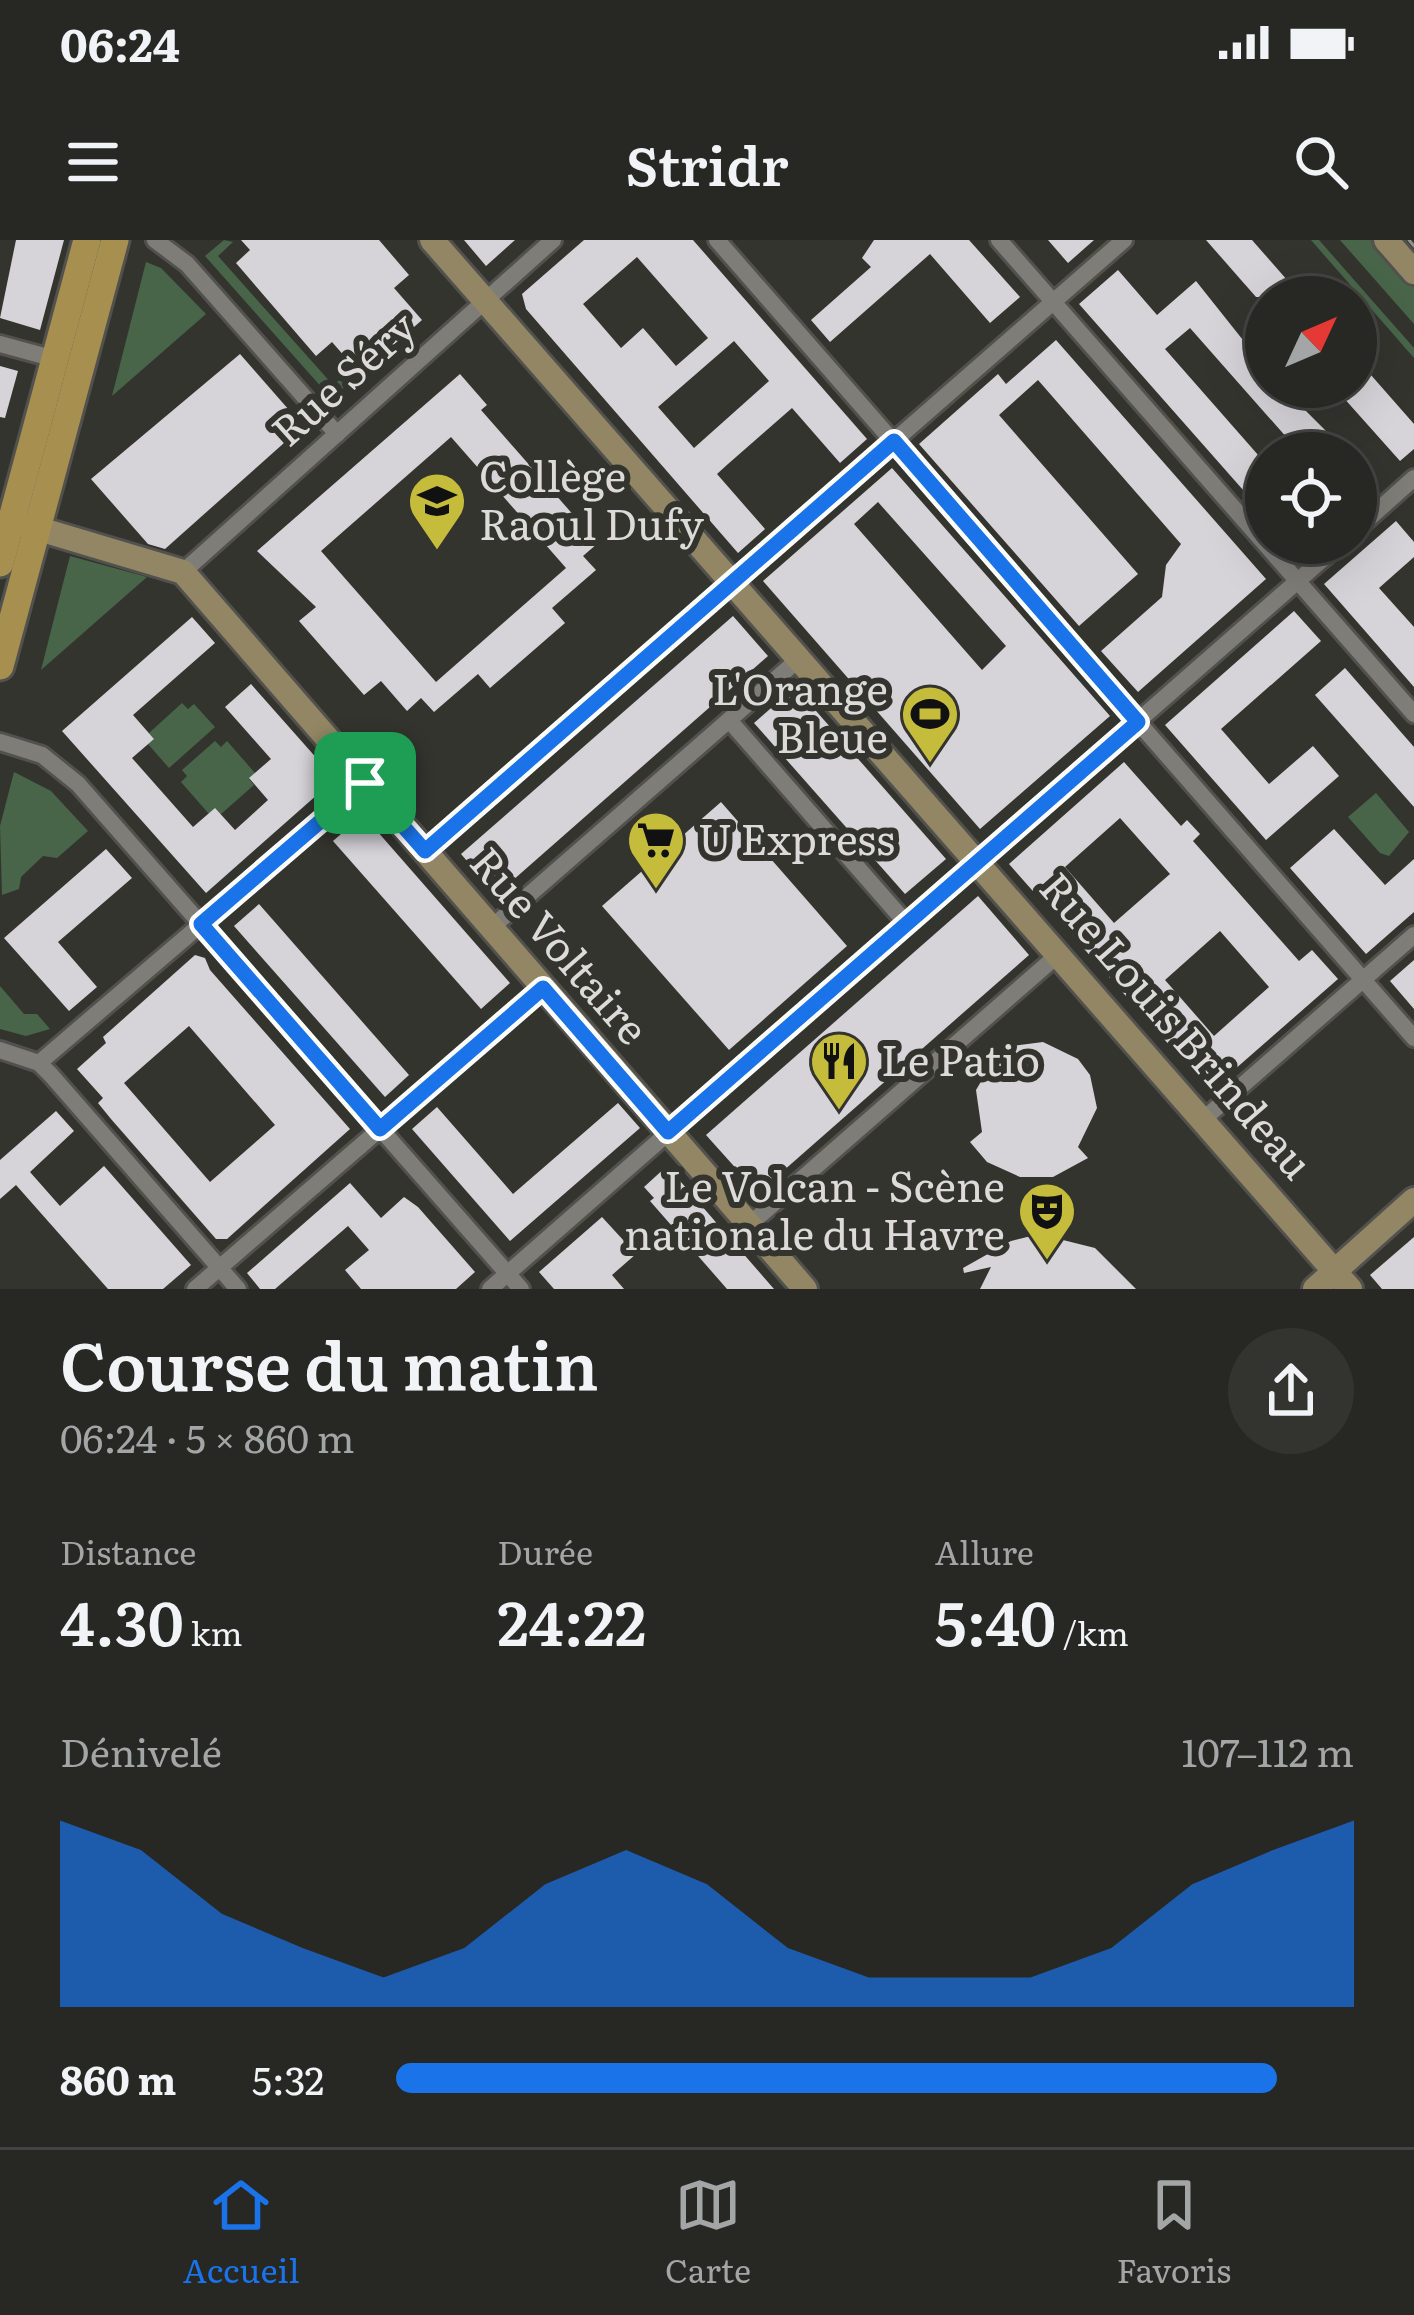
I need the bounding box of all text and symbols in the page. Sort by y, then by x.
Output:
text: 06:24 [60,9,180,76]
text: Stridr [626,122,789,203]
icon: menu [60,129,126,195]
icon: search [1288,129,1354,195]
north arrow [1245,276,1377,408]
map controls [1245,276,1377,564]
street label: Rue Séry [256,294,429,459]
button: locate [1245,432,1377,564]
place label: Collège Raoul Dufy [479,443,705,553]
school or university icon: Collège Raoul Dufy [406,470,468,552]
place label: L'Orange Bleue [712,656,888,766]
sports icon: L'Orange Bleue [899,683,961,765]
pin [314,732,416,834]
icon: arrive [332,750,398,816]
place label: U Express [698,806,895,868]
supermarket icon: U Express [625,809,687,891]
street label: Rue Voltaire [458,832,665,1057]
street label: Rue Louis Brindeau [1027,857,1329,1191]
place label: Le Patio [881,1027,1040,1089]
restaurant icon: Le Patio [808,1030,870,1112]
place label: Le Volcan - Scène nationale du Havre [624,1153,1005,1263]
theatre icon: Le Volcan - Scène nationale du Havre [1016,1180,1078,1262]
text: Course du matin [60,1313,599,1411]
button: share [1228,1328,1354,1454]
text: 06:24 · 5 × 860 m [60,1407,355,1465]
text: Distance [60,1526,196,1575]
text: Durée [497,1526,593,1575]
text: Allure [935,1526,1034,1575]
text: 4.30 [60,1575,184,1664]
text: 24:22 [497,1575,646,1664]
text: 5:40 [935,1575,1056,1664]
text: km [184,1607,242,1656]
text: /km [1056,1607,1129,1656]
text: Dénivelé [60,1721,222,1779]
text: 107–112 m [1182,1721,1354,1779]
text: 860 m [60,2049,176,2107]
text: 5:32 [252,2049,324,2107]
tab: Accueil [183,2172,300,2293]
tab: Carte [665,2172,751,2293]
tab: Favoris [1117,2172,1231,2293]

